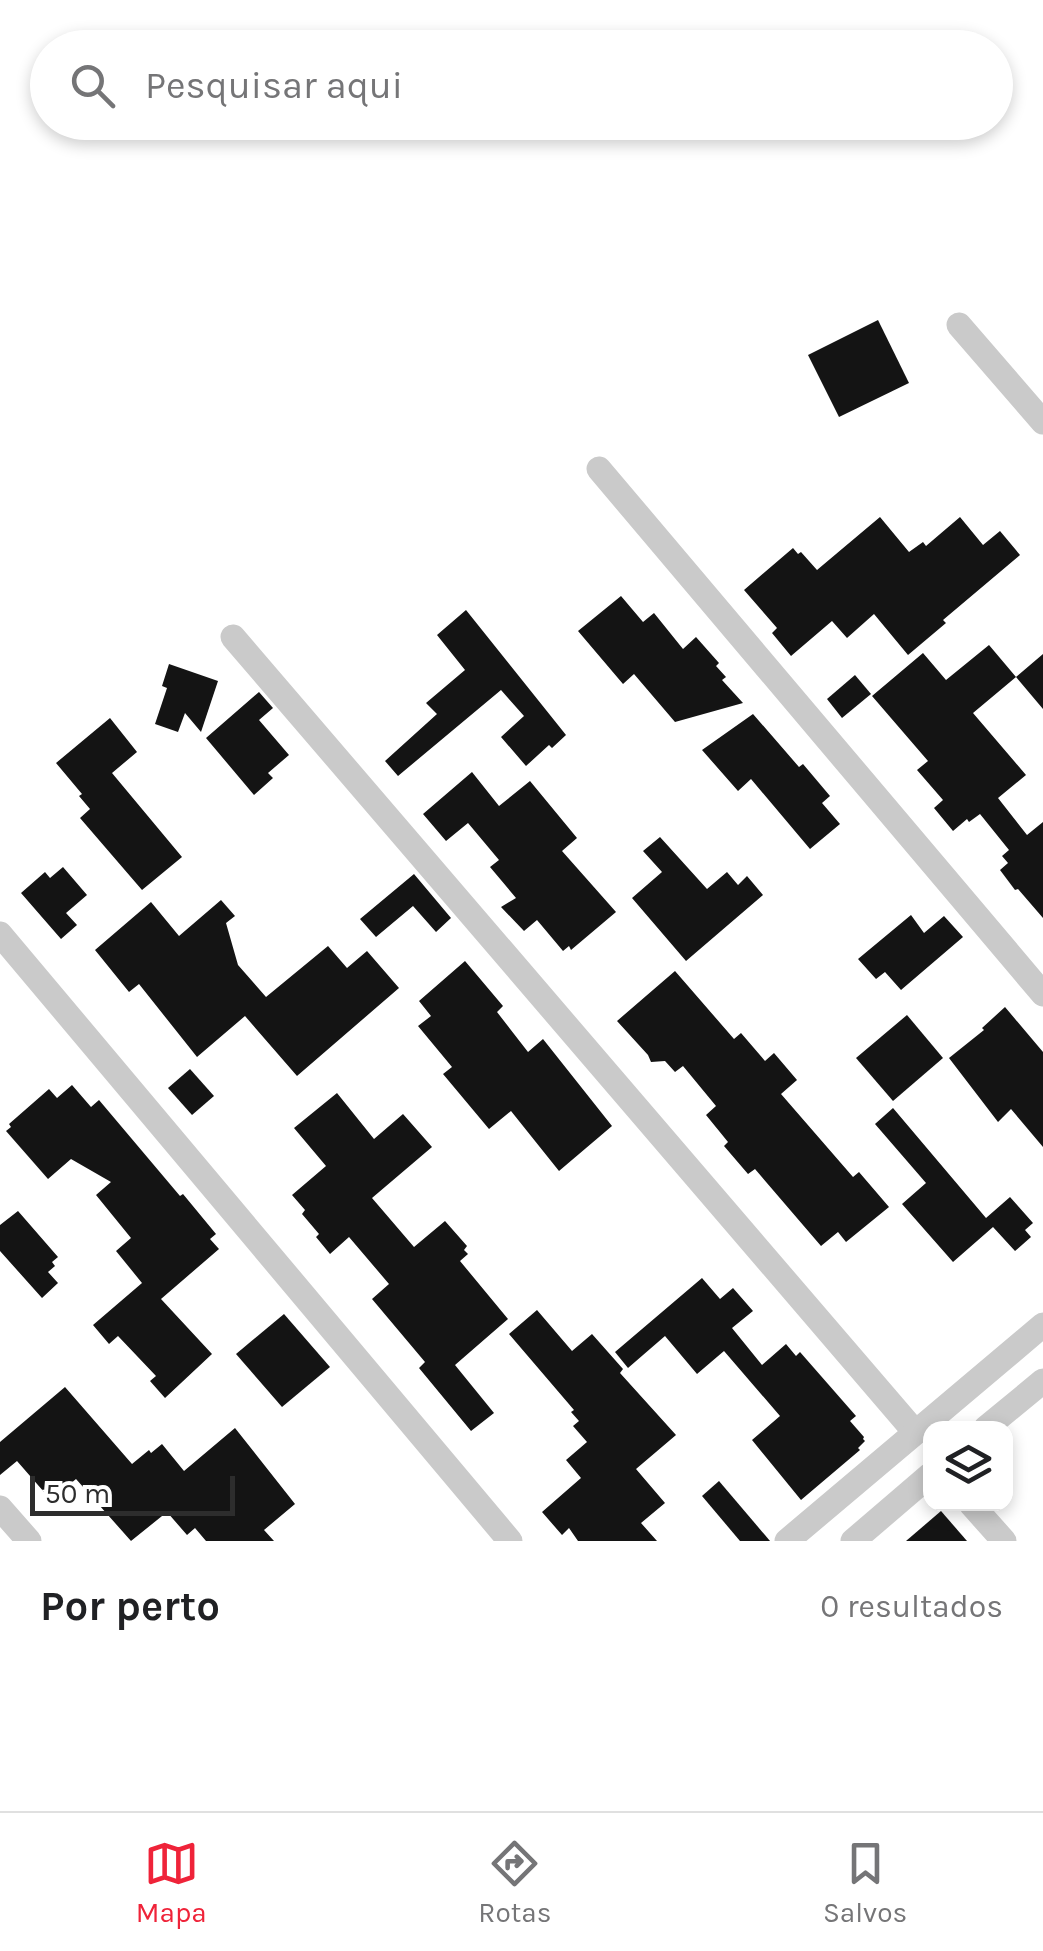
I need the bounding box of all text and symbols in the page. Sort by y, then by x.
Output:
search box [30,30,1013,140]
icon: search [65,58,120,113]
text: Pesquisar aqui [145,63,403,108]
map controls [923,1421,1013,1511]
button: layers [923,1421,1013,1511]
scale bar [30,1471,235,1516]
text: 50 m [45,1477,110,1510]
text: Por perto [40,1581,220,1631]
text: 0 resultados [820,1588,1003,1625]
tab: Mapa [136,1836,207,1929]
tab: Rotas [478,1836,551,1929]
tab: Salvos [823,1836,907,1929]

